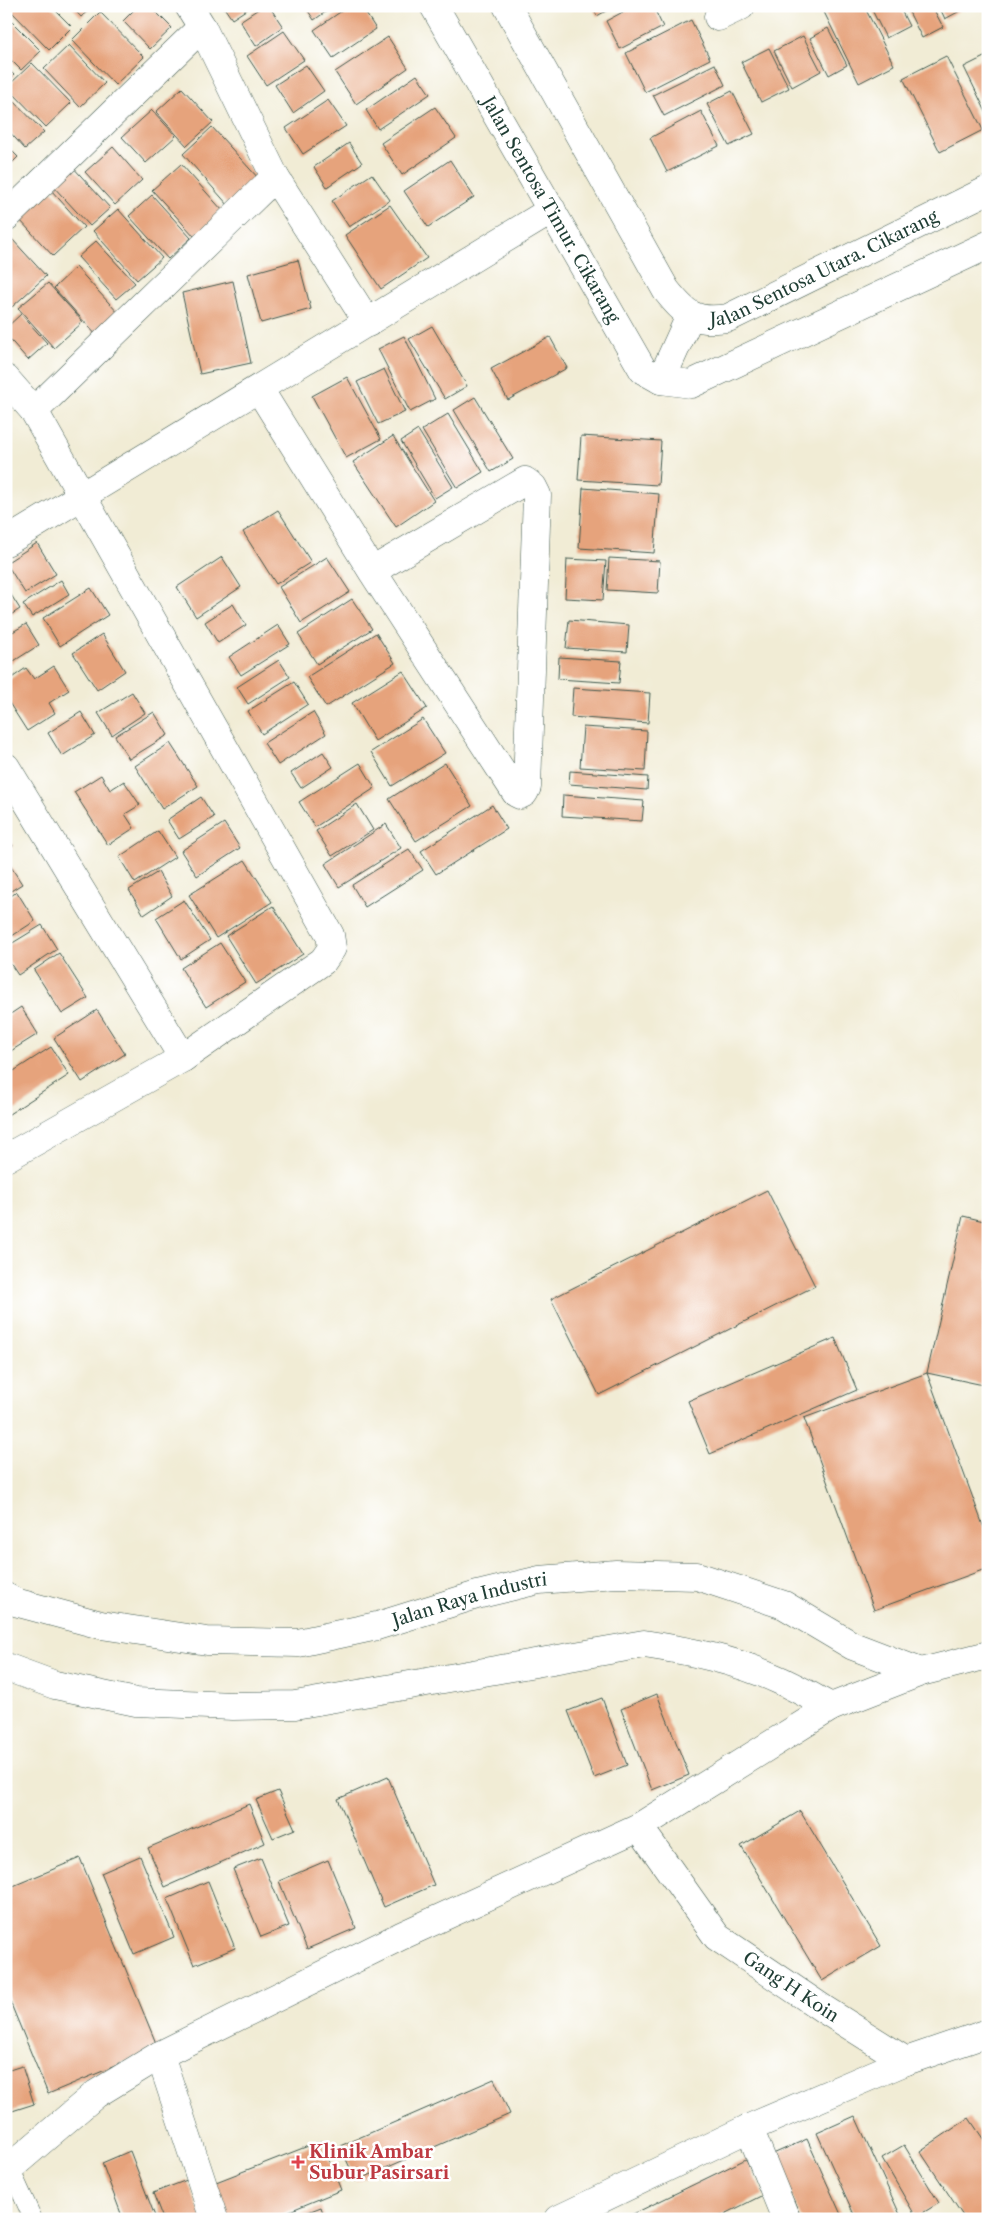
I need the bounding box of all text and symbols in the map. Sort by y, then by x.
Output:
street label: Jalan Sentosa Timur. Cikarang [476,90,625,327]
street label: Jalan Sentosa Utara. Cikarang [707,205,942,331]
street label: Jalan Raya Industri [387,1568,548,1632]
street label: Gang H Koin [739,1947,843,2027]
place label: Klinik Ambar Subur Pasirsari [309,2141,450,2184]
marker: Klinik Ambar Subur Pasirsari [291,2155,305,2169]

